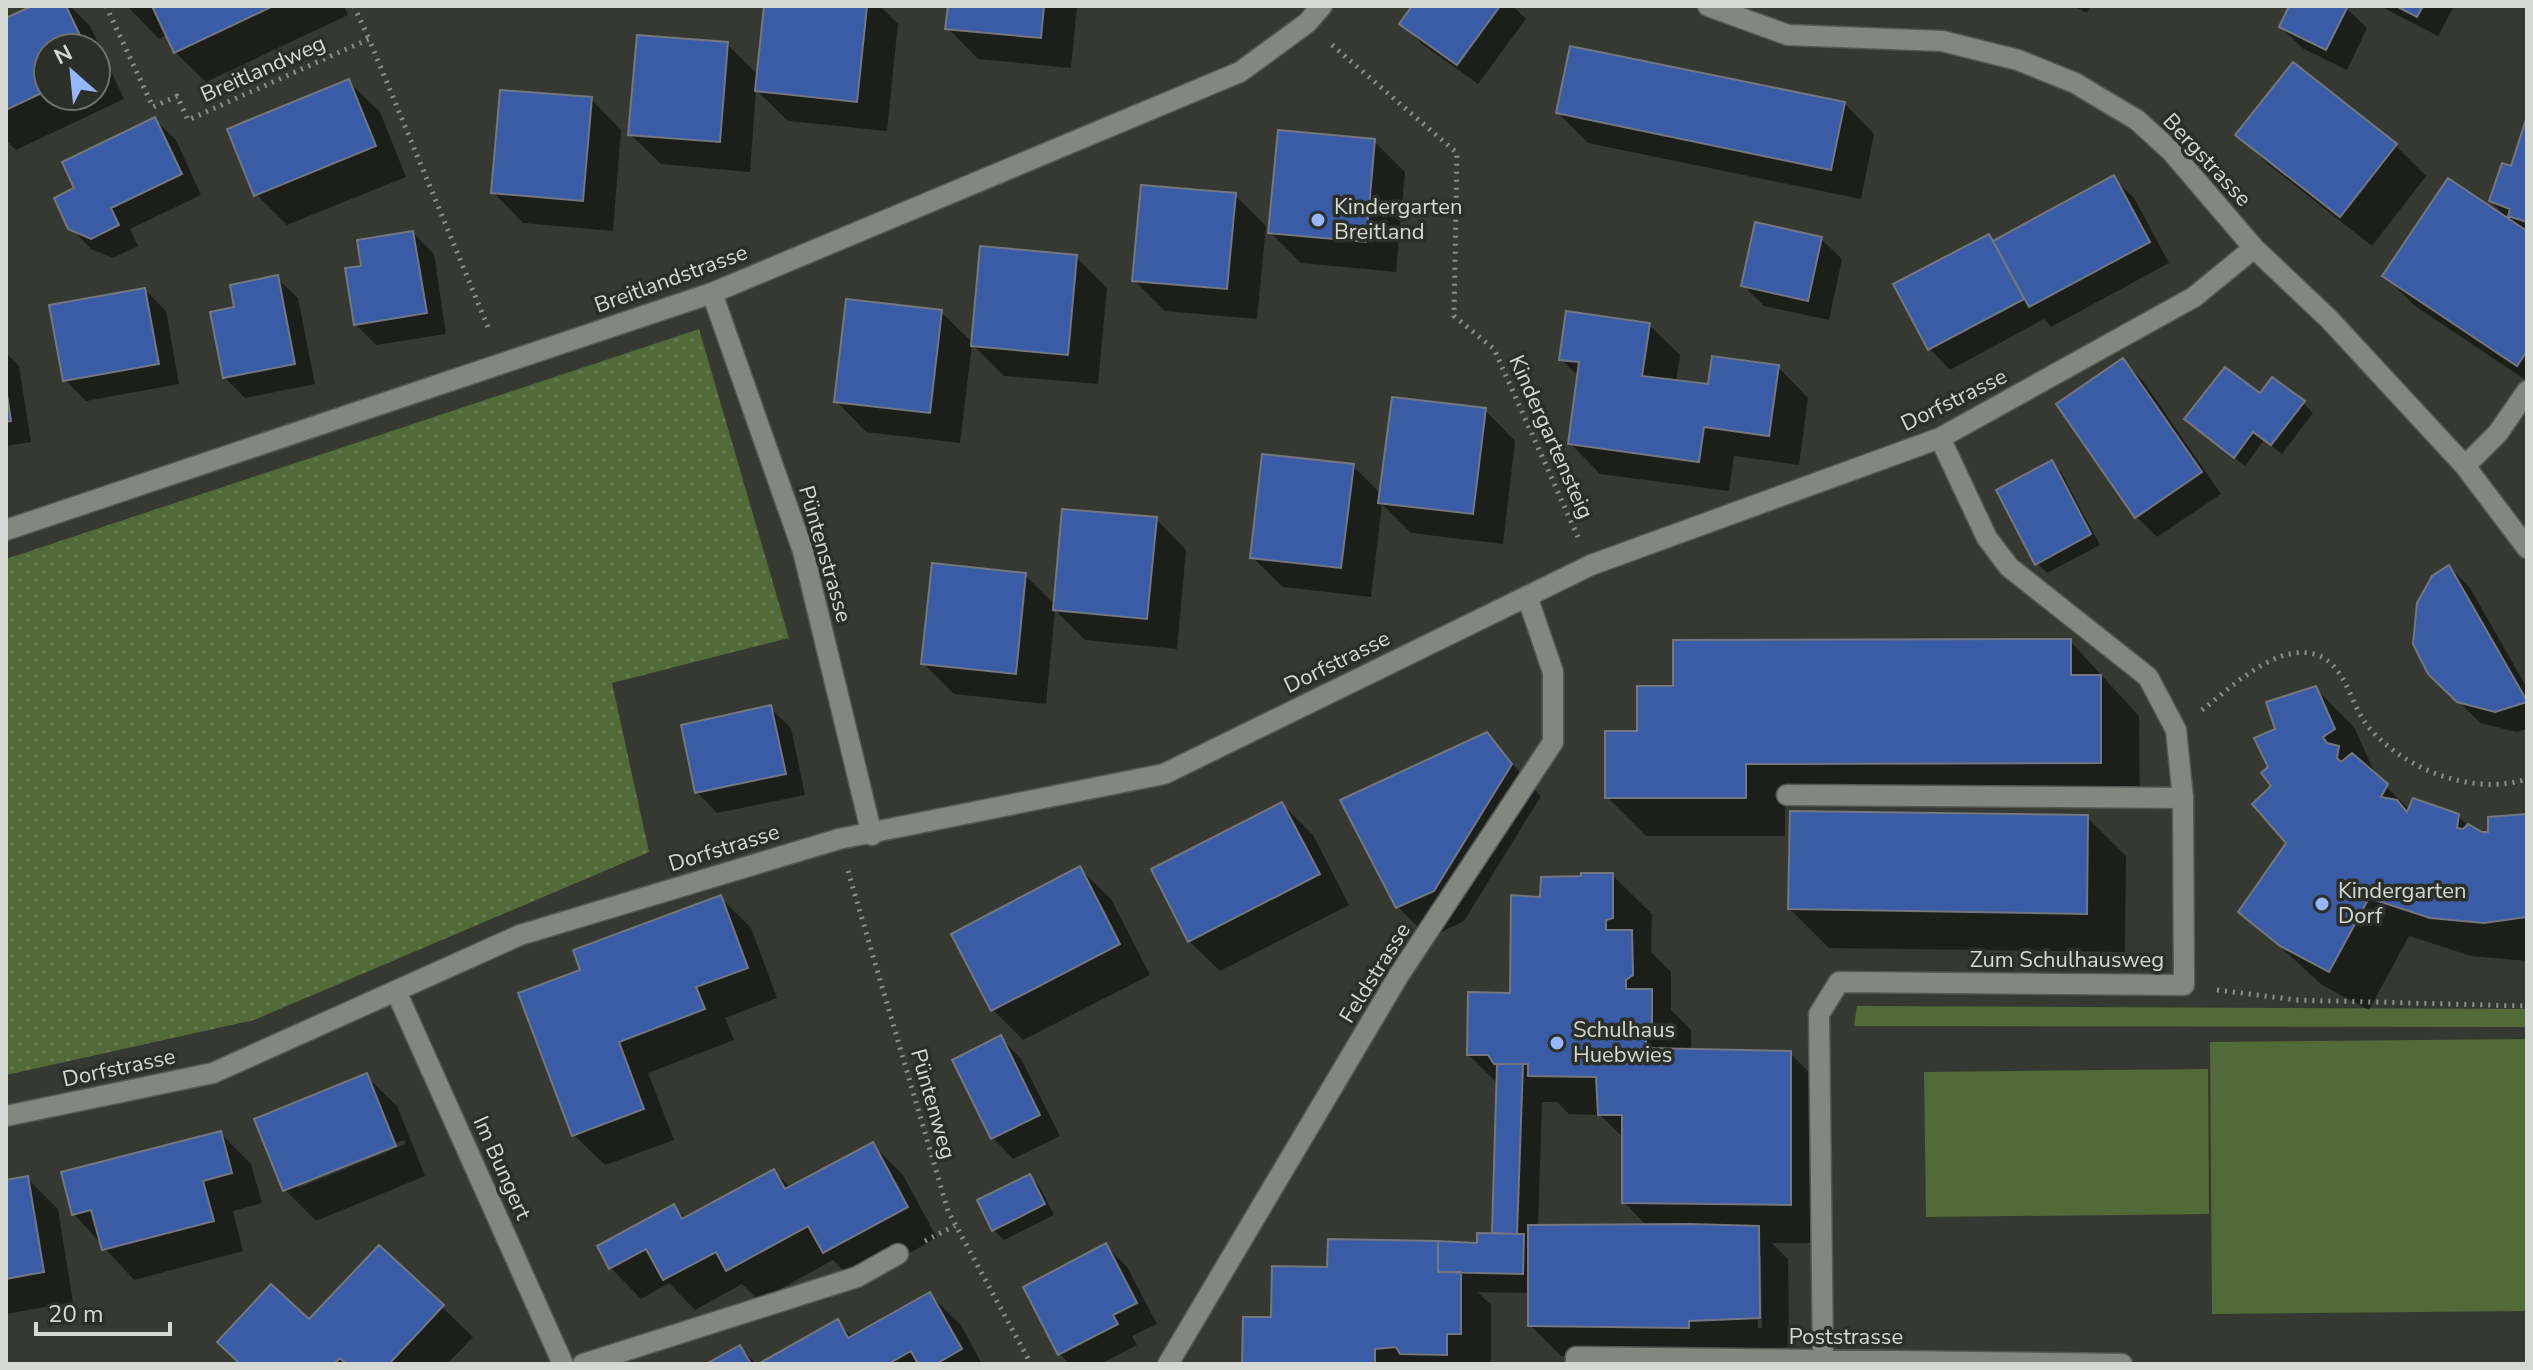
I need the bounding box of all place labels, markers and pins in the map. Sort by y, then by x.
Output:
place label: Kindergarten Breitland [1334,192,1462,247]
marker: Kindergarten Breitland [1309,211,1327,229]
place label: Kindergarten Dorf [2338,876,2466,931]
marker: Kindergarten Dorf [2313,895,2331,913]
place label: Schulhaus Huebwies [1573,1015,1675,1070]
marker: Schulhaus Huebwies [1548,1034,1566,1052]

